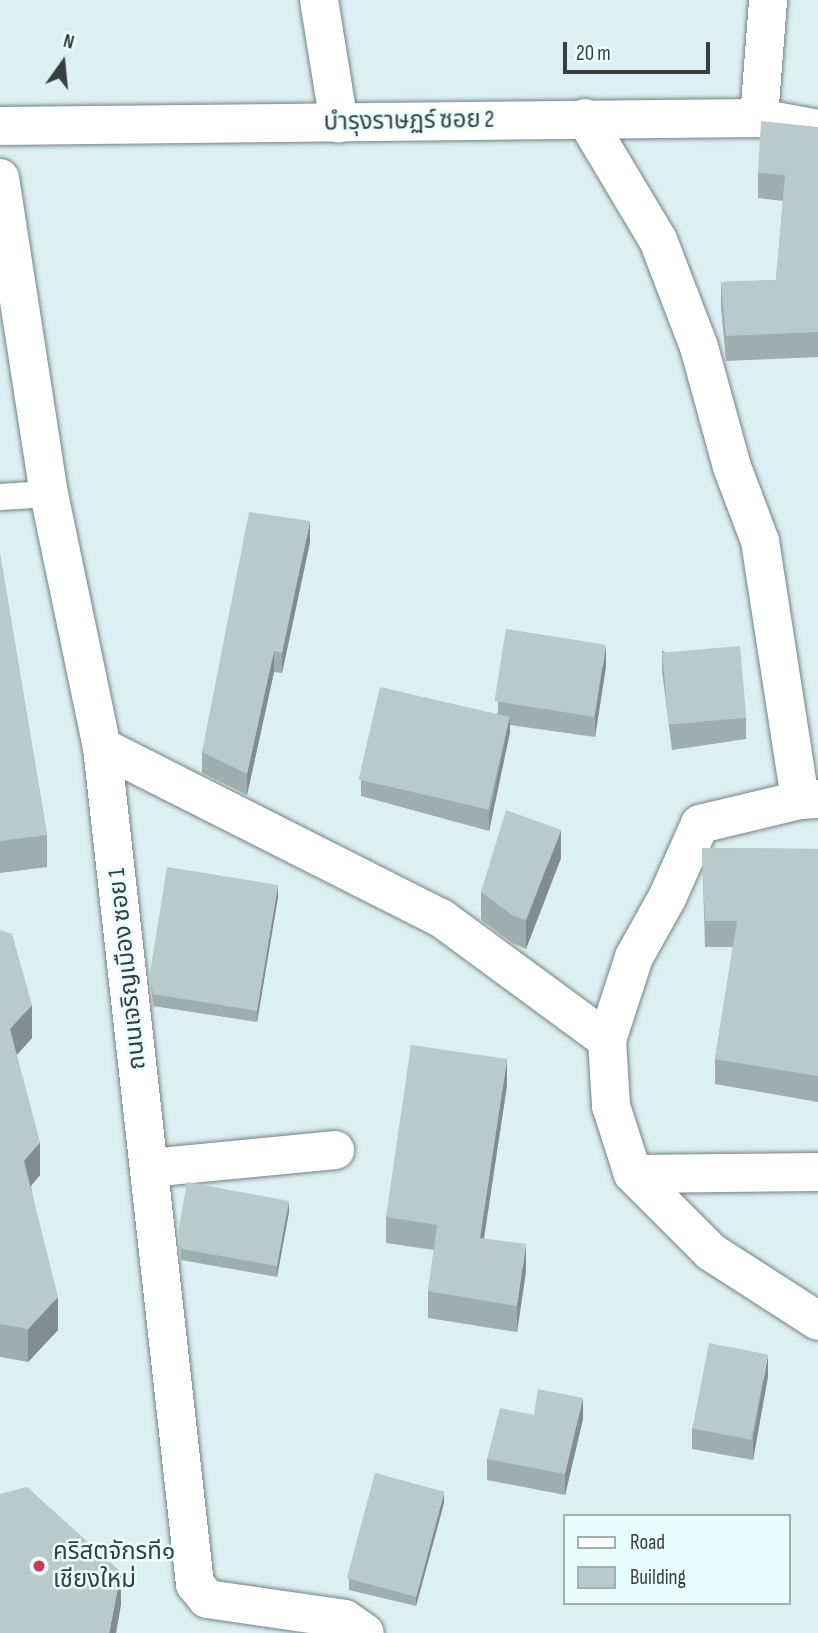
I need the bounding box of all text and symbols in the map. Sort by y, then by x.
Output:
north arrow [28,28,98,98]
scale bar [566,28,713,72]
text: N [61,30,76,55]
text: 20 m [576,41,611,66]
street label: บำรุงราษฏร์ ซอย 2 [323,105,495,137]
street label: ถนนเจริญเมือง ซอย 1 [102,867,152,1071]
legend [562,1514,790,1605]
text: Road [630,1530,665,1555]
place label: คริสตจักรที๑ เชียงใหม่ [53,1538,175,1594]
marker: คริสตจักรที๑ เชียงใหม่ [31,1558,47,1574]
text: Building [630,1565,686,1590]

